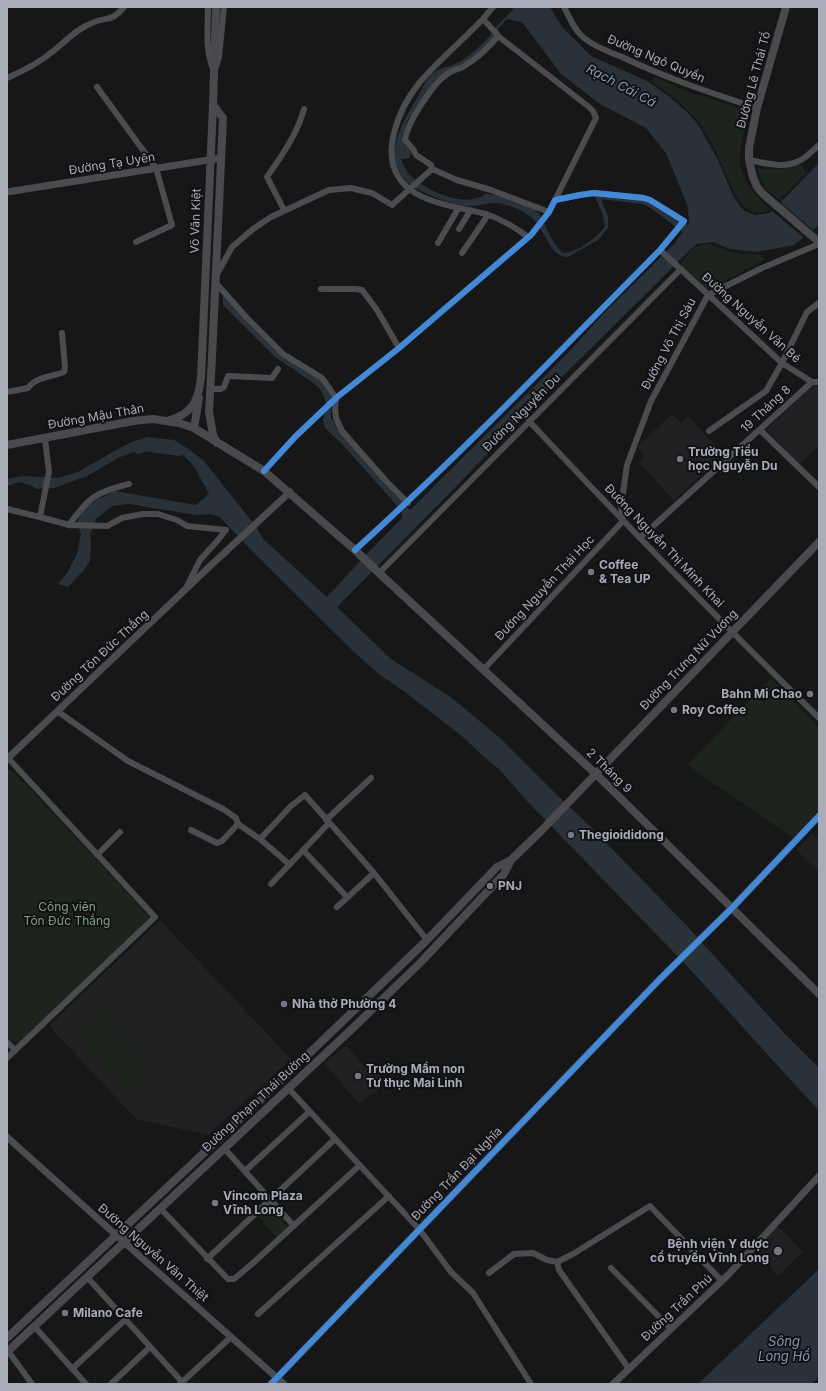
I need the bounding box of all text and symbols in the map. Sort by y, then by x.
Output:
street label: Đường Lê Thái Tổ [734,30,774,130]
street label: Đường Ngô Quyền [605,32,707,86]
water label: Rạch Cái Cá [583,61,659,111]
street label: Đường Tạ Uyên [68,150,156,178]
street label: Võ Văn Kiệt [188,188,204,254]
street label: Đường Nguyễn Văn Bé [699,270,803,366]
street label: Đường Võ Thị Sáu [639,296,699,392]
street label: Đường Nguyễn Du [480,371,564,455]
street label: 19 Tháng 8 [738,382,794,436]
street label: Đường Mậu Thân [47,401,145,433]
place label: Trường Tiểu học Nguyễn Du [688,445,778,473]
marker: Trường Tiểu học Nguyễn Du [675,454,685,464]
street label: Đường Nguyễn Thị Minh Khai [601,482,727,610]
street label: Đường Nguyễn Thái Học [492,532,598,644]
place label: Coffee & Tea UP [599,558,651,586]
marker: Coffee & Tea UP [586,567,596,577]
street label: Đường Tôn Đức Thắng [48,607,152,705]
street label: Đường Trưng Nữ Vương [637,607,741,713]
place label: Bahn Mi Chao [721,687,802,701]
marker: Bahn Mi Chao [805,689,815,699]
place label: Roy Coffee [682,703,746,717]
marker: Roy Coffee [669,705,679,715]
street label: 2 Tháng 9 [583,746,635,796]
place label: Thegioididong [579,828,664,842]
marker: Thegioididong [566,830,576,840]
place label: PNJ [498,879,522,893]
marker: PNJ [485,881,495,891]
park label: Công viên Tôn Đức Thắng [24,900,110,928]
place label: Nhà thờ Phường 4 [292,997,396,1011]
marker: Nhà thờ Phường 4 [279,999,289,1009]
street label: Đường Phạm Thái Bường [200,1049,312,1155]
place label: Trường Mầm non Tư thục Mai Linh [366,1062,465,1090]
marker: Trường Mầm non Tư thục Mai Linh [353,1071,363,1081]
street label: Đường Trần Đại Nghĩa [409,1124,505,1224]
place label: Vincom Plaza Vĩnh Long [223,1189,303,1217]
marker: Vincom Plaza Vĩnh Long [210,1198,220,1208]
street label: Đường Nguyễn Văn Thiệt [95,1201,211,1305]
place label: Bệnh viện Y dược cổ truyền Vĩnh Long [650,1237,769,1265]
marker: Bệnh viện Y dược cổ truyền Vĩnh Long [772,1245,784,1257]
street label: Đường Trần Phú [639,1272,715,1344]
place label: Milano Cafe [73,1306,143,1320]
marker: Milano Cafe [60,1308,70,1318]
water label: Sông Long Hồ [758,1334,810,1365]

